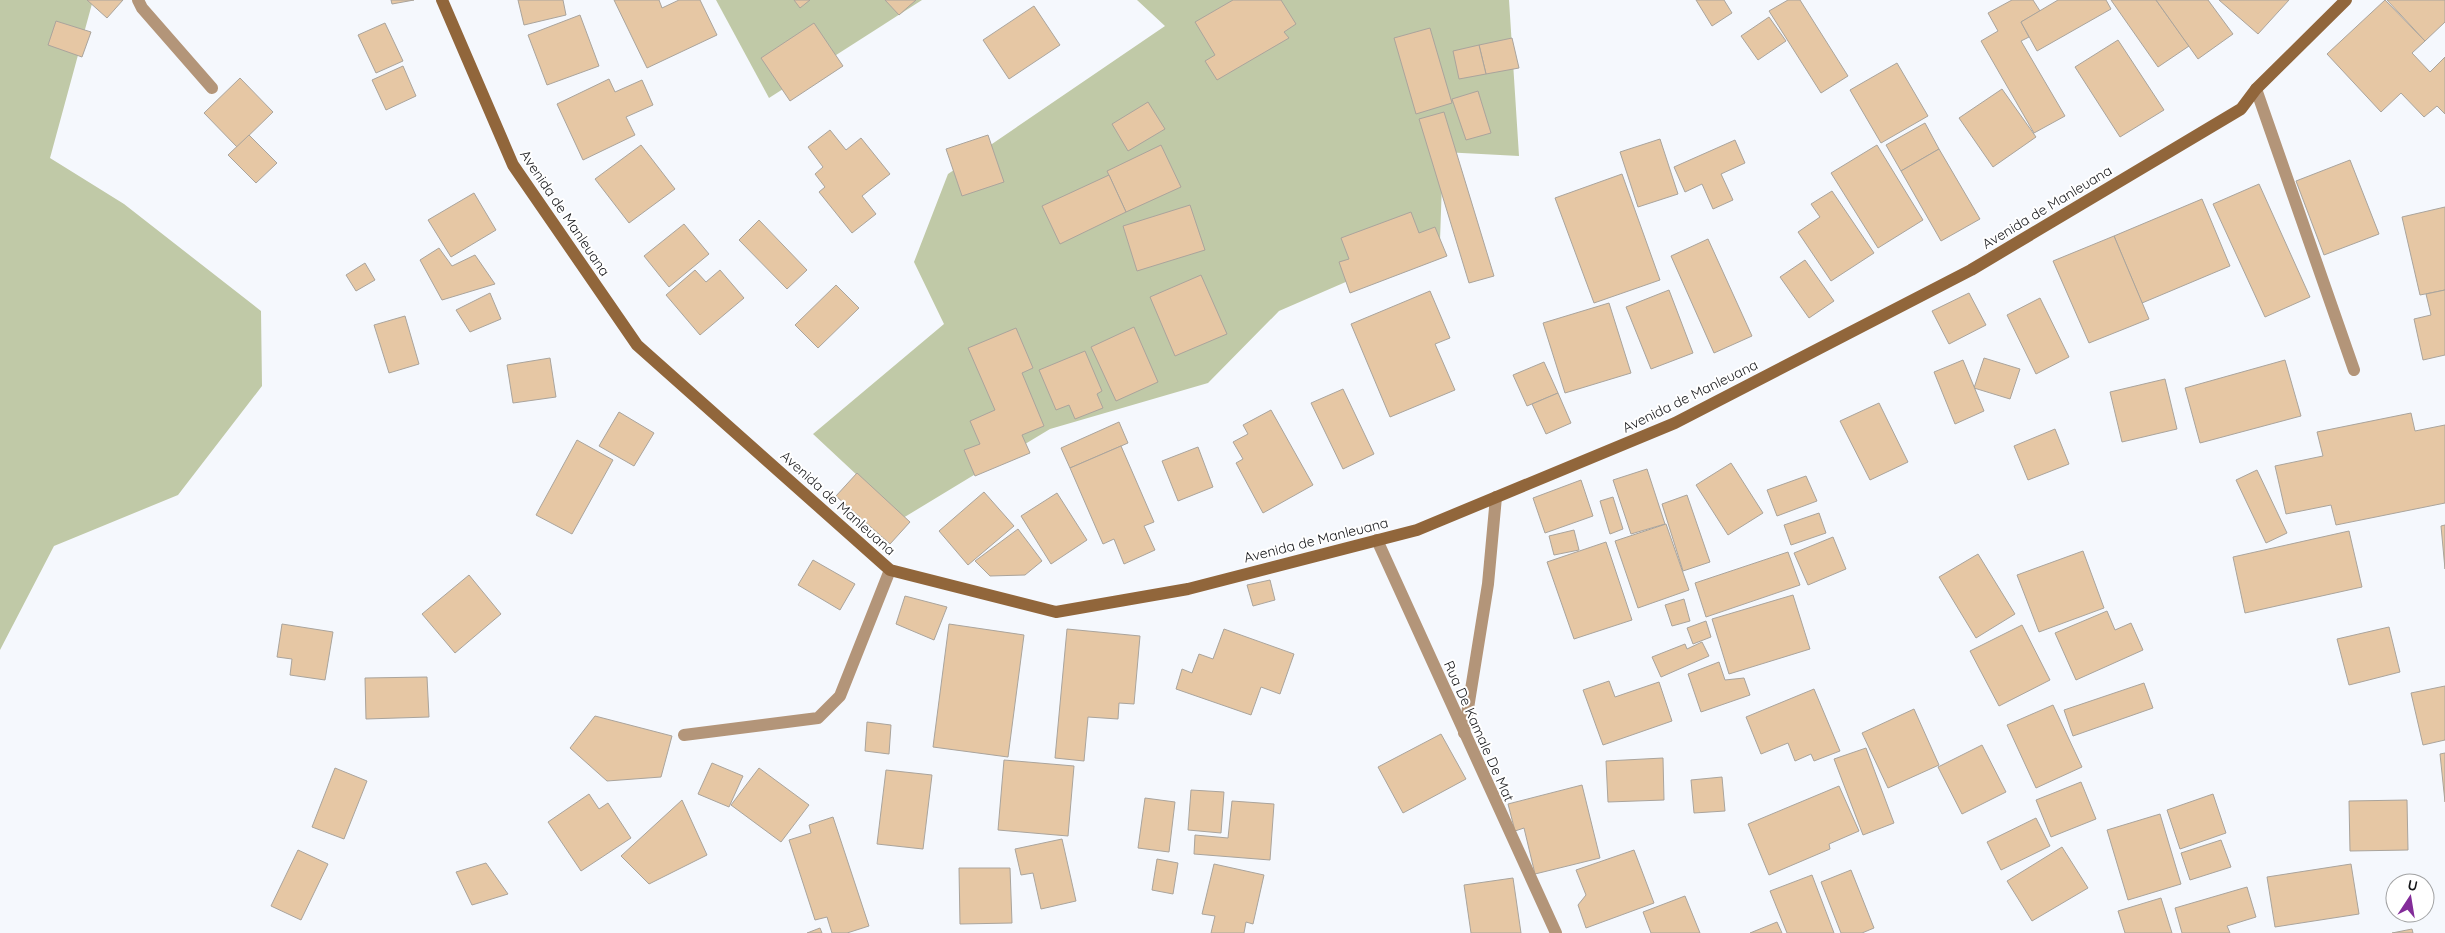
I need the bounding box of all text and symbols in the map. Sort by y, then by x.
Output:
street label: Avenida de Manleuana [516,147,614,279]
street label: Avenida de Manleuana [1979,161,2115,253]
street label: Avenida de Manleuana [1619,355,1761,437]
street label: Avenida de Manleuana [777,447,899,559]
street label: Avenida de Manleuana [1242,513,1390,567]
street label: Rua De Kamale De Mat [1440,658,1518,804]
north arrow [2385,873,2435,923]
text: U [2406,875,2419,895]

